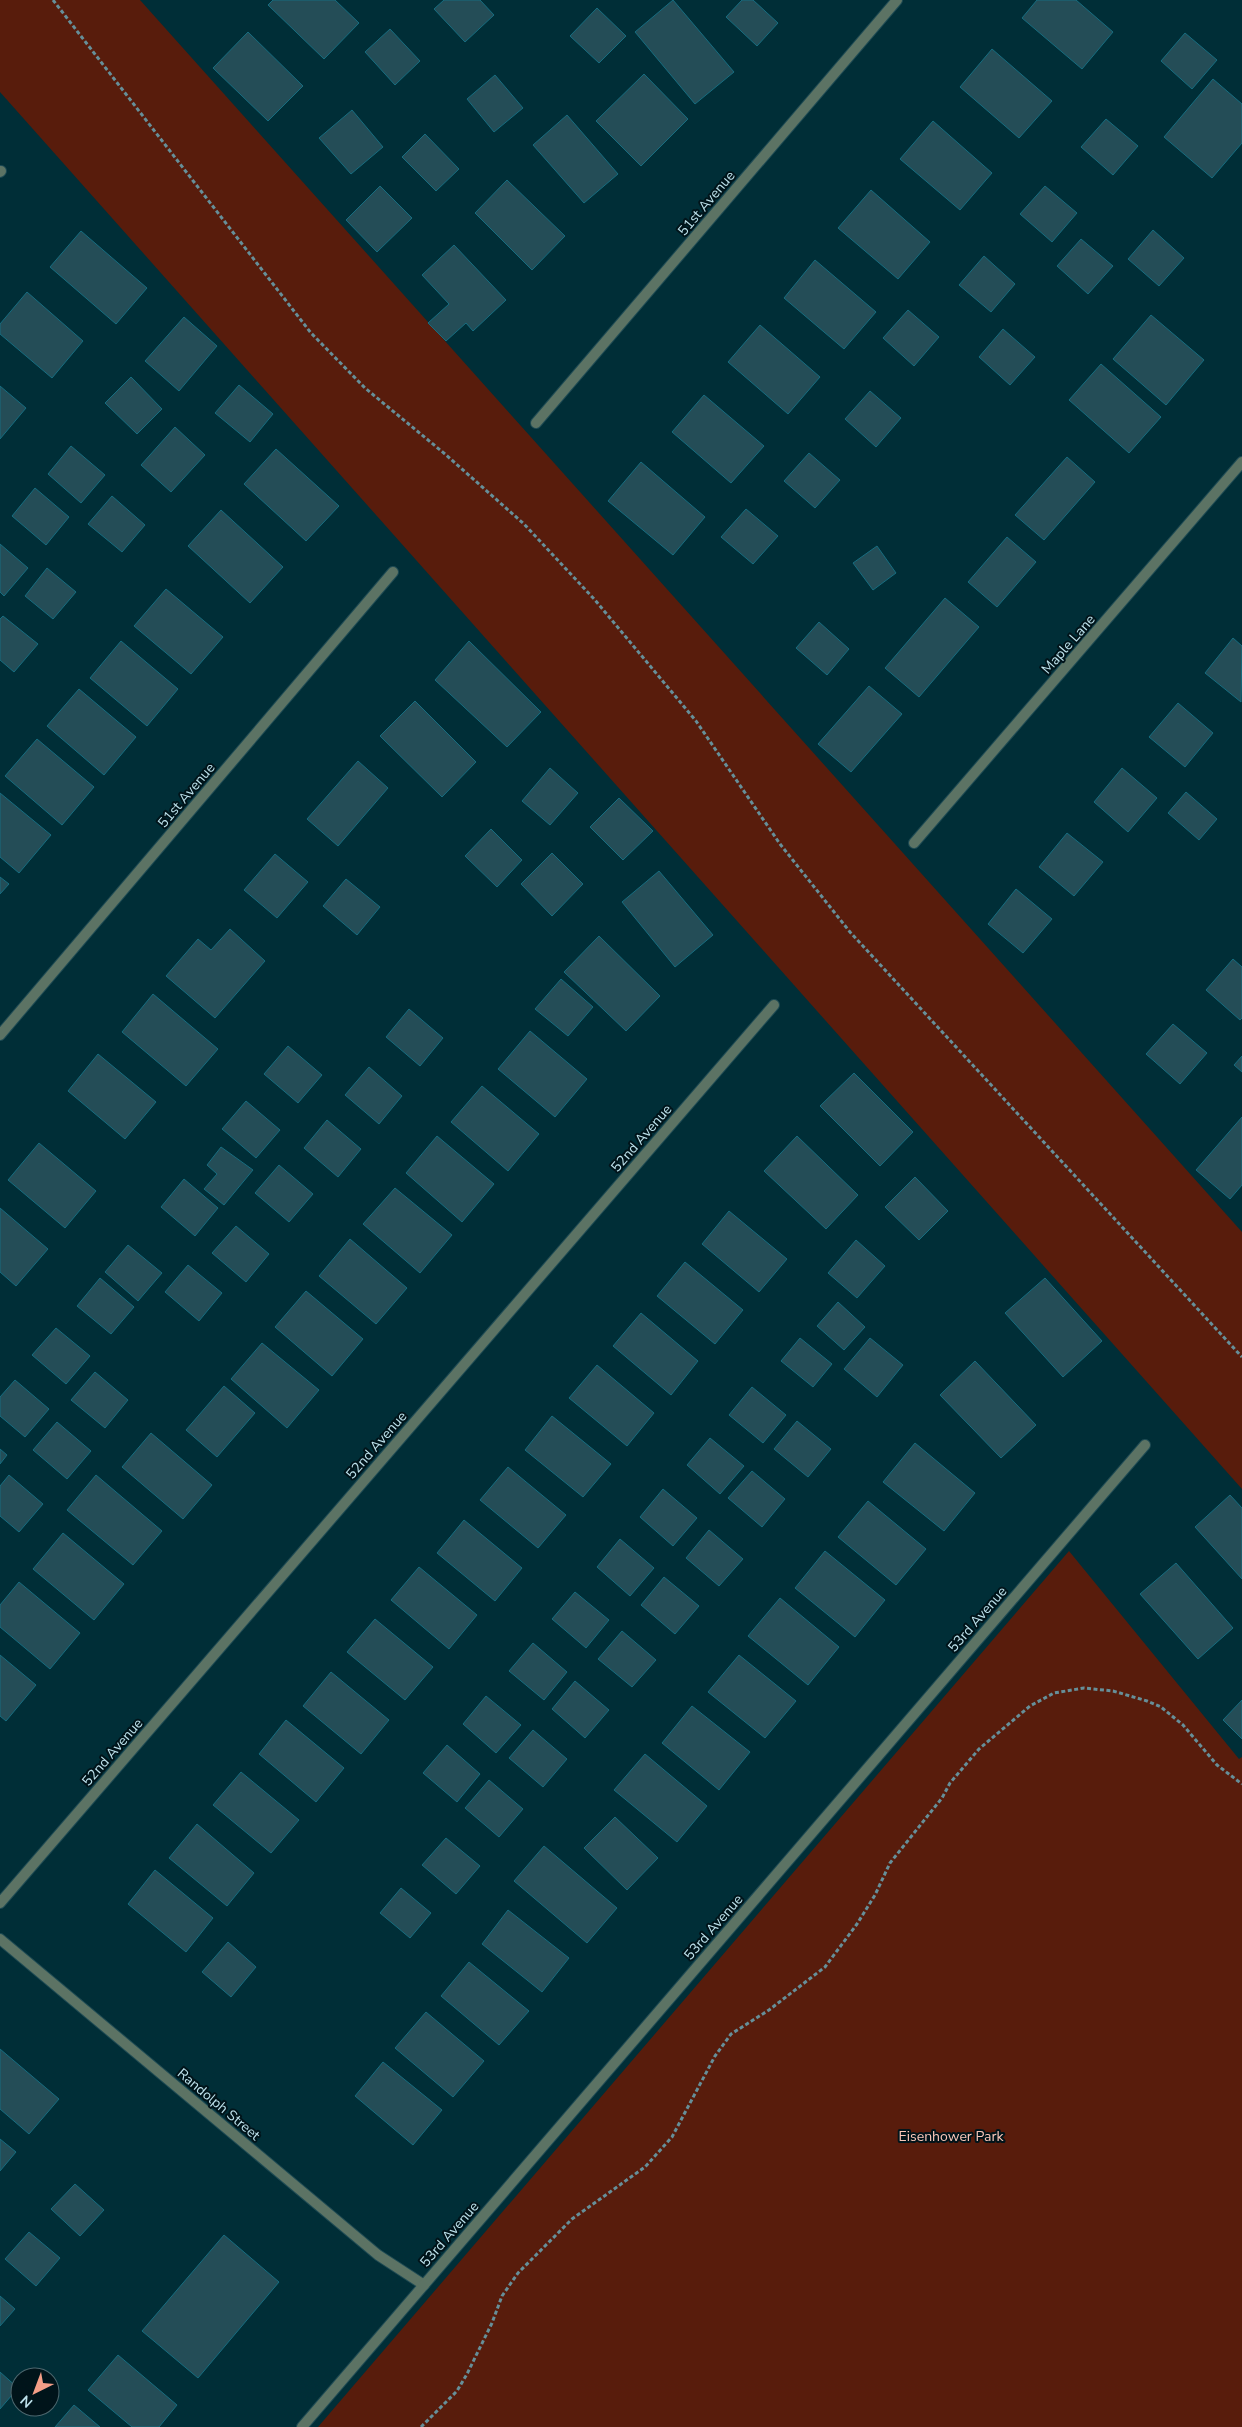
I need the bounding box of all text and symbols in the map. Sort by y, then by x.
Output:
street label: 51st Avenue [674,167,739,240]
street label: Maple Lane [1037,611,1100,678]
street label: 51st Avenue [154,759,219,832]
street label: 52nd Avenue [607,1100,676,1176]
street label: 52nd Avenue [342,1407,411,1483]
street label: 53rd Avenue [944,1582,1011,1656]
street label: 52nd Avenue [78,1714,147,1790]
street label: 53rd Avenue [680,1890,747,1964]
street label: Randolph Street [173,2064,264,2145]
park label: Eisenhower Park [899,2127,1004,2146]
street label: 53rd Avenue [416,2197,483,2271]
north arrow [10,2367,60,2417]
text: N [16,2391,37,2412]

